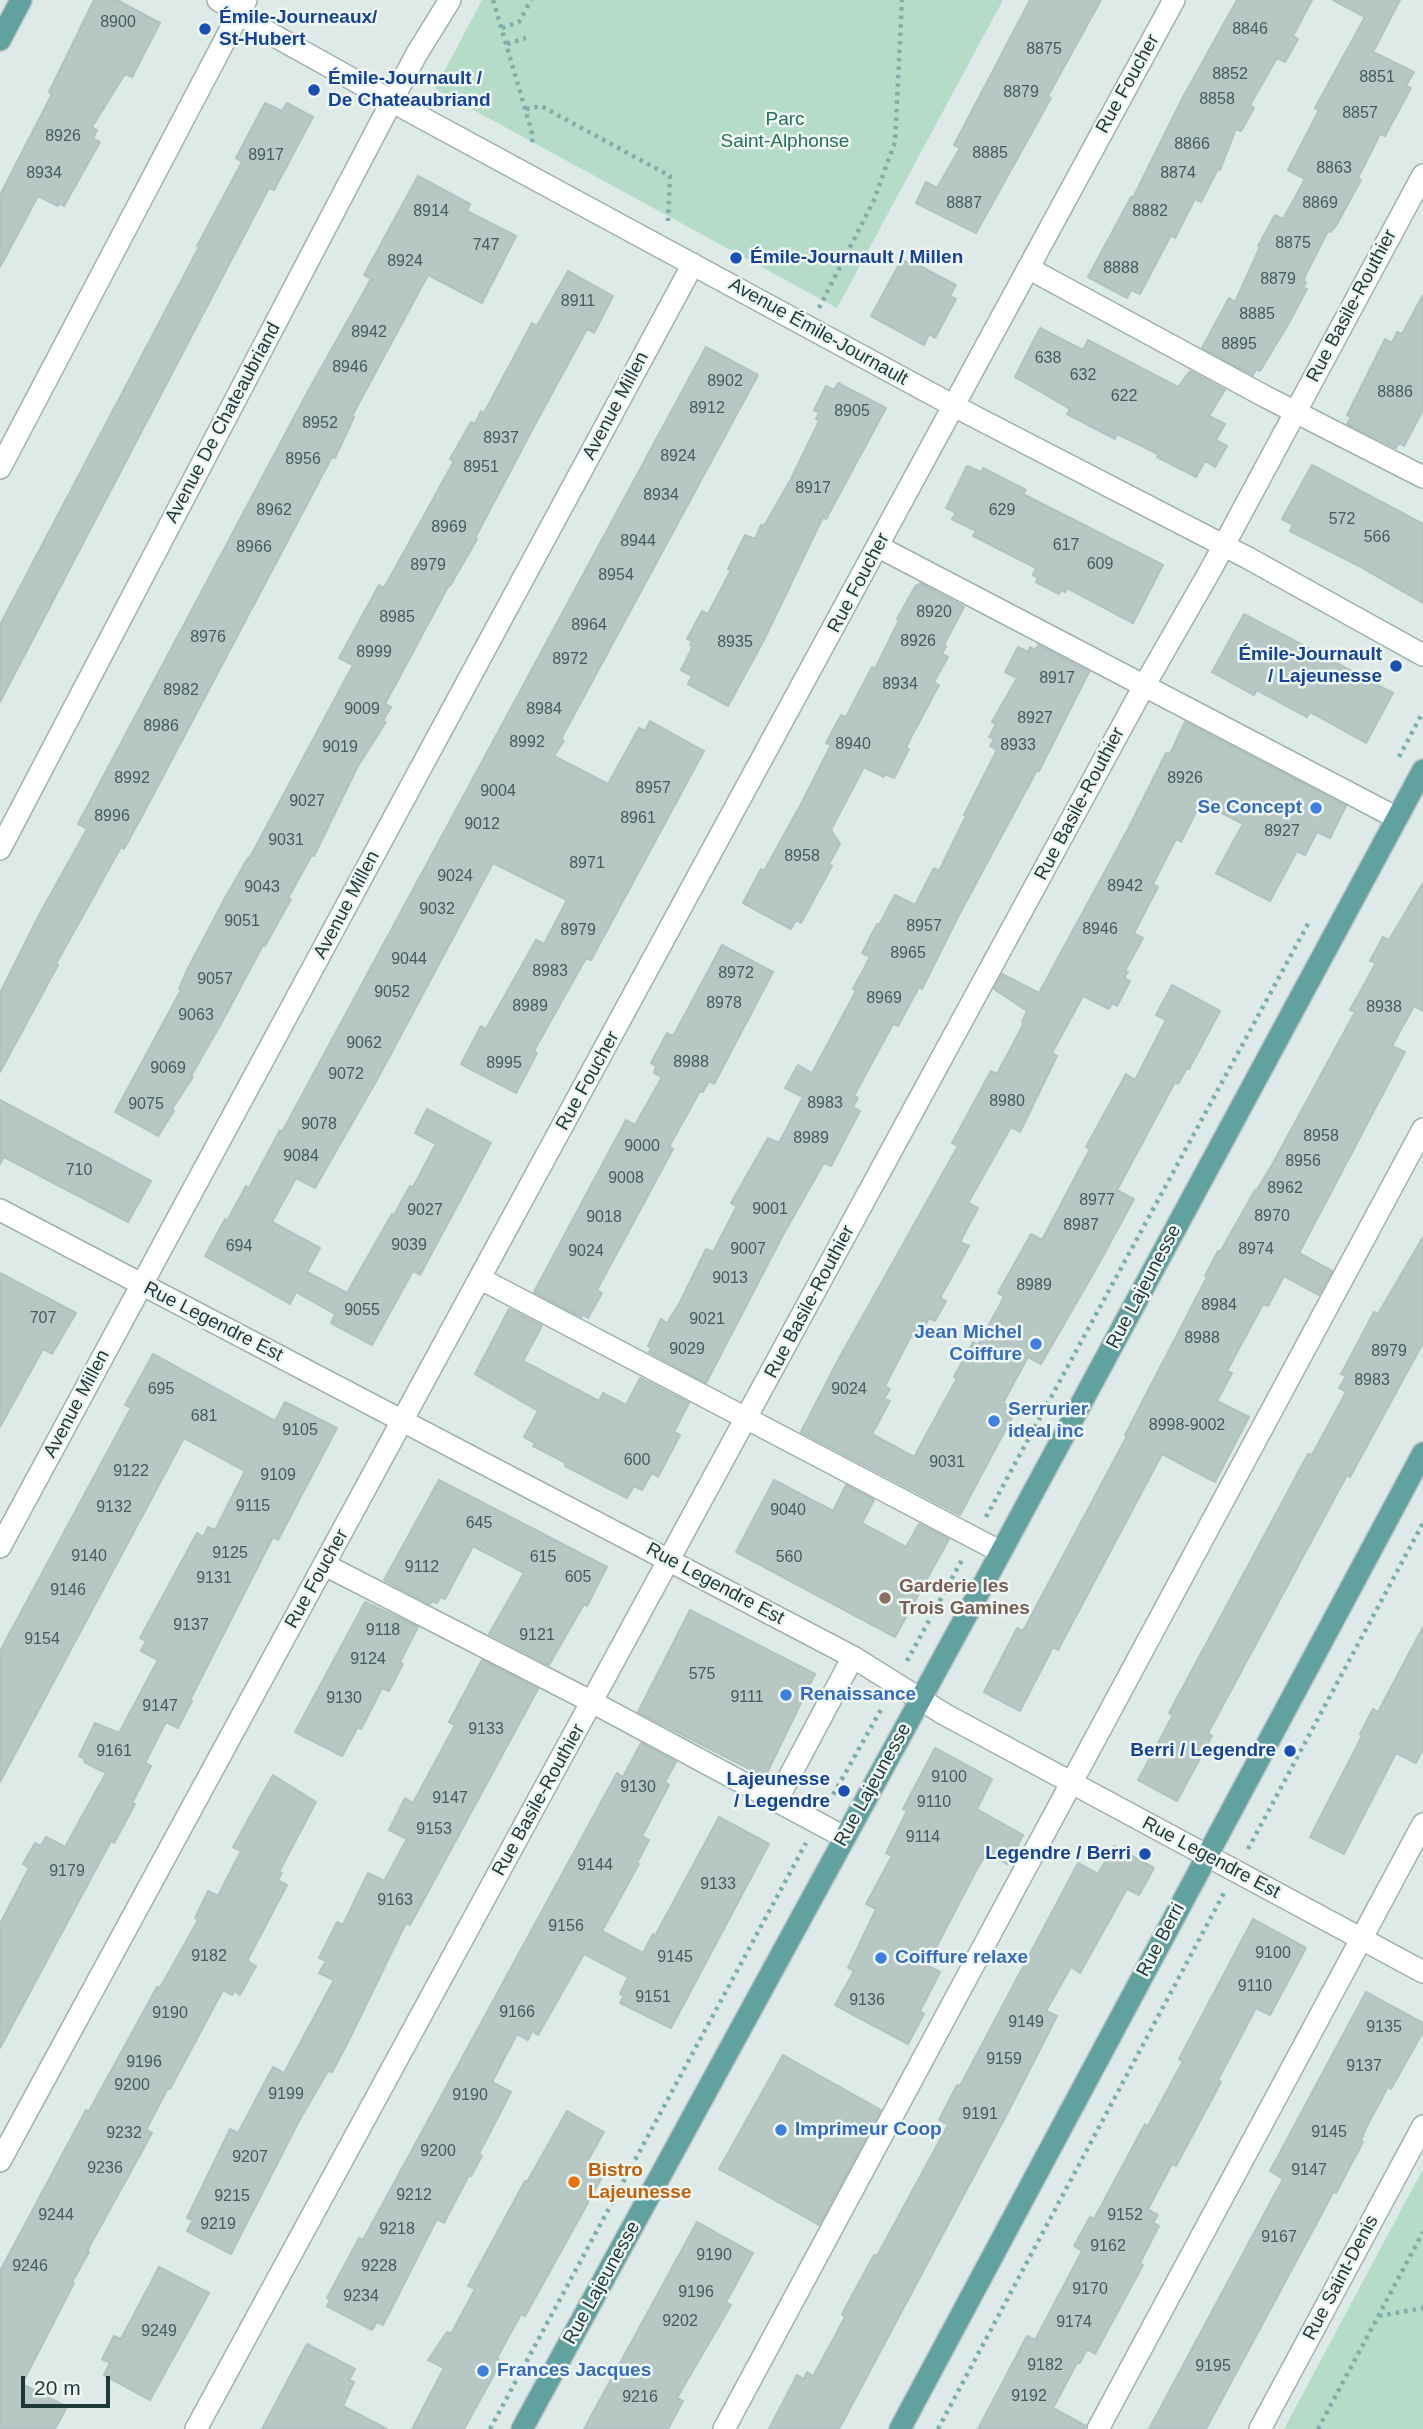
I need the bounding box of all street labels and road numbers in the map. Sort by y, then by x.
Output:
street label: Rue Foucher [1091,30,1165,138]
street label: Rue Basile-Routhier [1302,226,1402,386]
street label: Avenue Émile-Journault [724,273,912,391]
street label: Avenue De Chateaubriand [160,319,286,527]
street label: Avenue Millen [578,348,654,464]
street label: Rue Foucher [823,529,895,637]
street label: Rue Basile-Routhier [1030,724,1130,884]
street label: Avenue Millen [309,847,385,963]
street label: Rue Foucher [551,1027,625,1135]
street label: Rue Lajeunesse [1102,1221,1186,1353]
street label: Rue Basile-Routhier [760,1222,860,1382]
street label: Rue Legendre Est [140,1277,286,1367]
street label: Avenue Millen [39,1346,115,1462]
street label: Rue Foucher [280,1525,354,1633]
street label: Rue Legendre Est [642,1538,788,1630]
street label: Rue Lajeunesse [830,1719,916,1851]
street label: Rue Basile-Routhier [488,1720,590,1880]
street label: Rue Legendre Est [1138,1812,1284,1904]
street label: Rue Berri [1132,1899,1190,1981]
street label: Rue Saint-Denis [1298,2212,1384,2344]
street label: Rue Lajeunesse [559,2217,645,2349]

